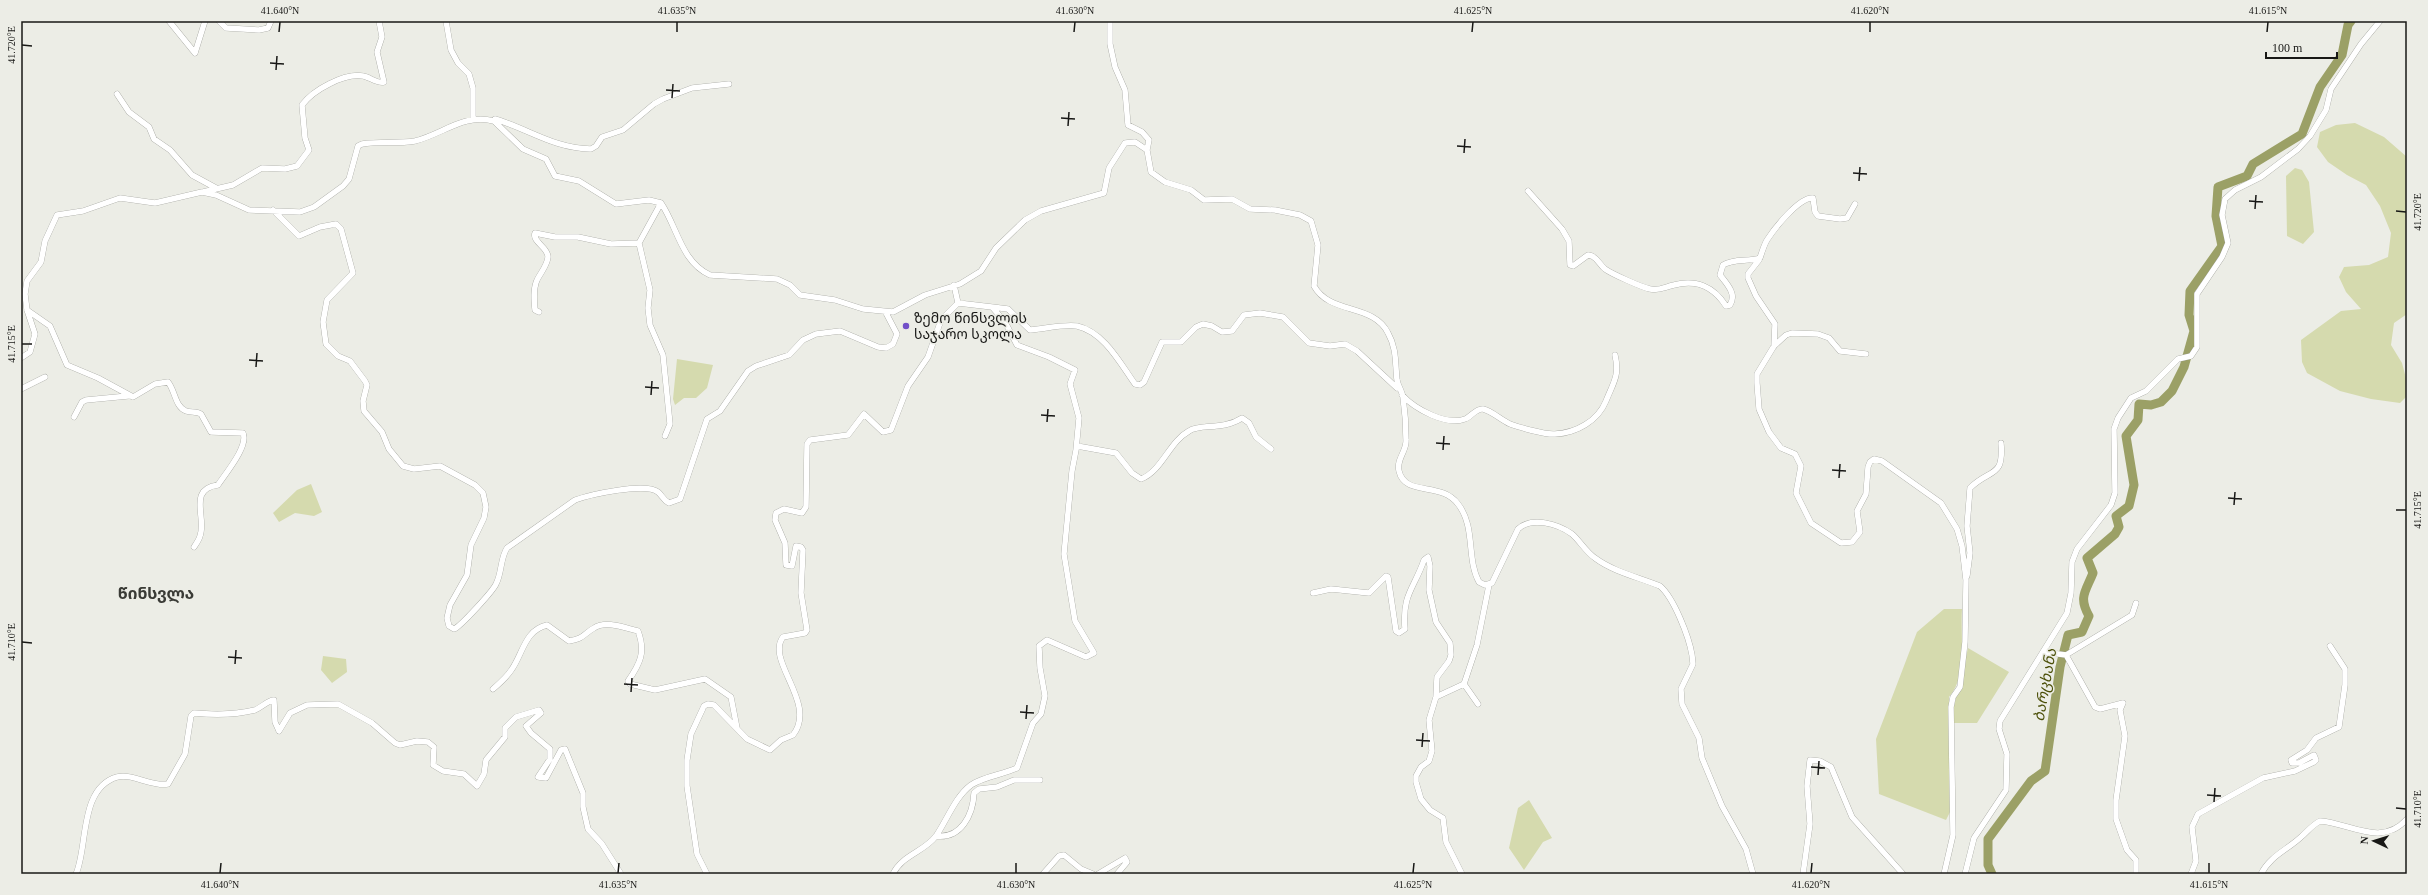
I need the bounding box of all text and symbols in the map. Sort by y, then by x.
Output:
text: 41.640°N [261,5,299,16]
text: 41.635°N [658,5,696,16]
text: 41.630°N [1056,5,1094,16]
text: 41.625°N [1454,5,1492,16]
text: 41.620°N [1851,5,1889,16]
text: 41.615°N [2249,5,2287,16]
text: 41.720°E [6,26,17,64]
scale bar [2266,34,2337,60]
text: 100 m [2272,41,2303,55]
text: 41.720°E [2412,193,2423,231]
place label: ზემო წინსვლის საჯარო სკოლა [914,311,1027,343]
marker: ზემო წინსვლის საჯარო სკოლა [901,321,911,331]
text: 41.715°E [6,325,17,363]
text: 41.715°E [2412,491,2423,529]
district label: წინსვლა [118,585,194,604]
text: 41.710°E [6,623,17,661]
water label: ბარცხანა [2031,647,2060,723]
text: 41.710°E [2412,790,2423,828]
north arrow [2354,821,2394,861]
text: N [2358,836,2370,845]
text: 41.640°N [201,879,239,890]
text: 41.635°N [599,879,637,890]
text: 41.630°N [997,879,1035,890]
text: 41.625°N [1394,879,1432,890]
text: 41.620°N [1792,879,1830,890]
text: 41.615°N [2190,879,2228,890]

